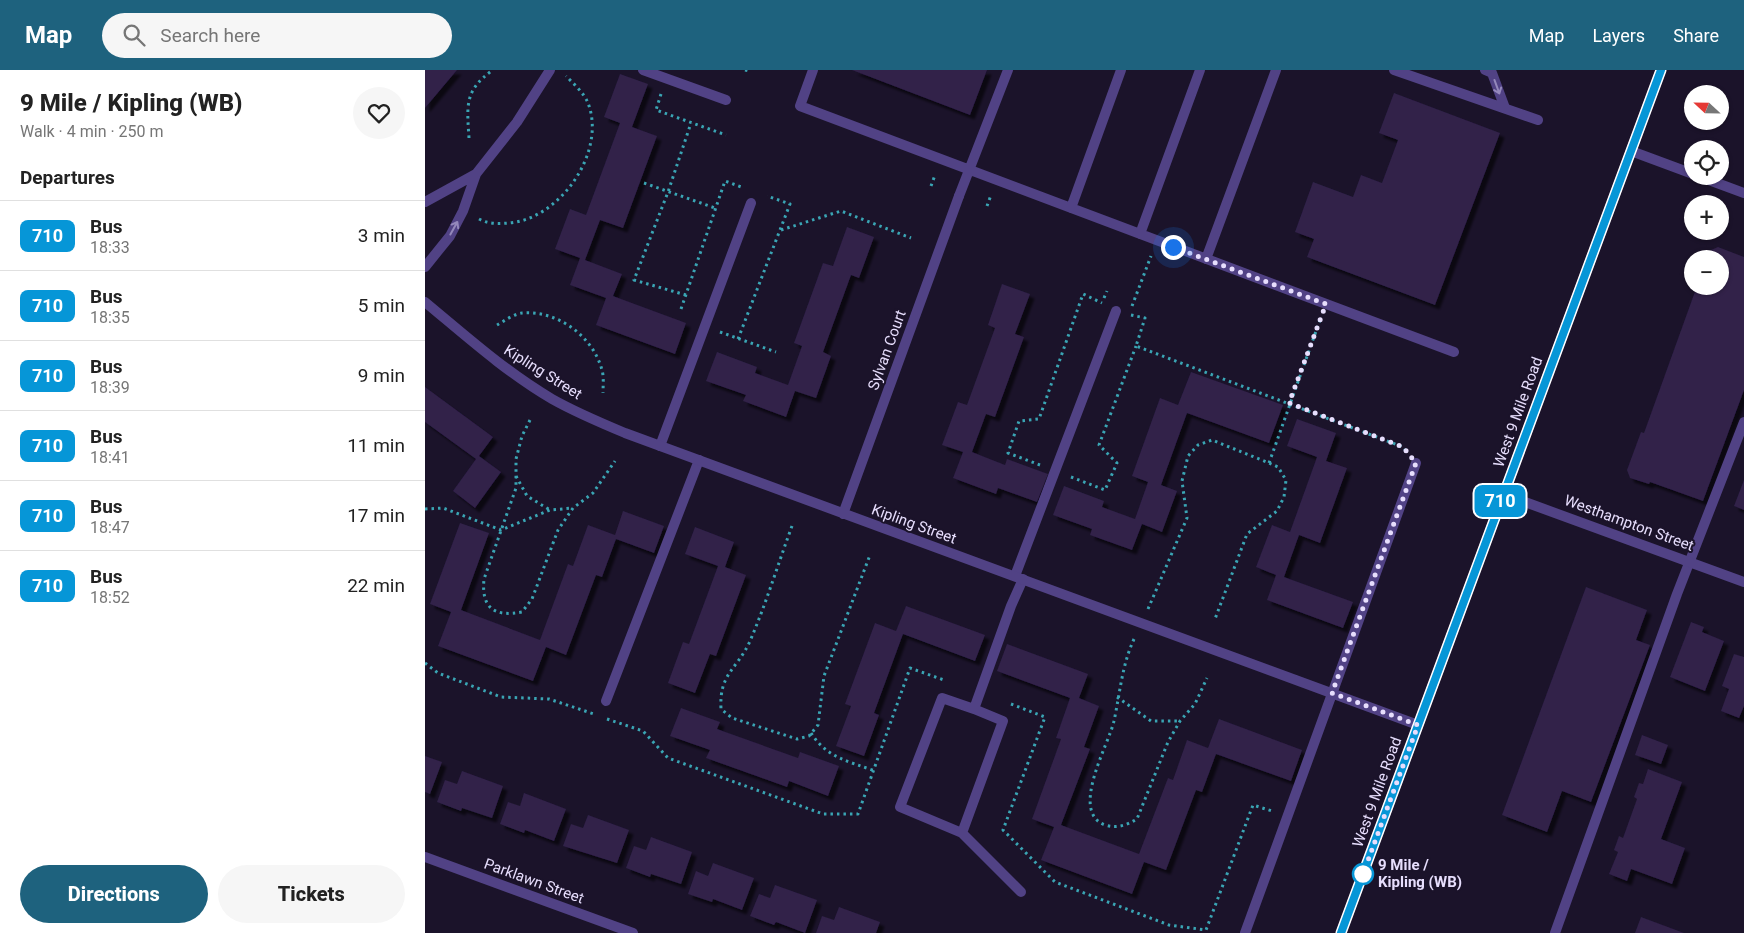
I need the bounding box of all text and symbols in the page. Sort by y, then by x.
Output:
search box [102,13,452,58]
text: Map [25,21,72,49]
icon: search [120,21,148,49]
text: Search here [160,24,260,47]
text: Map [1529,25,1564,46]
text: Layers [1592,25,1645,46]
text: Share [1673,25,1719,46]
one-way arrow [1493,78,1502,94]
north arrow [1684,85,1729,130]
map controls [1684,85,1729,295]
button: heart [353,87,405,139]
text: 9 Mile / Kipling (WB) [20,89,243,117]
text: Walk · 4 min · 250 m [20,122,164,141]
button: locate [1684,140,1729,185]
text: Departures [20,166,115,189]
button: + [1684,195,1729,240]
text: Bus [90,215,123,238]
one-way arrow [450,221,459,236]
text: 3 min [358,224,405,247]
text: 710 [32,225,63,246]
your location [1161,235,1186,260]
text: 18:33 [90,238,130,257]
button: − [1684,250,1729,295]
text: Bus [90,285,123,308]
text: 5 min [358,294,405,317]
text: 710 [32,295,63,316]
street label: Sylvan Court [864,307,910,393]
text: 18:35 [90,308,130,327]
street label: Kipling Street [501,341,585,403]
street label: West 9 Mile Road [1490,354,1546,470]
text: Bus [90,355,123,378]
text: 9 min [358,364,405,387]
text: 710 [32,365,63,386]
text: 18:39 [90,378,130,397]
text: Bus [90,425,123,448]
text: 11 min [347,434,405,457]
text: 710 [32,435,63,456]
text: 18:41 [90,448,130,467]
line badge: 710 [1471,485,1529,517]
text: 710 [1485,490,1515,511]
street label: Westhampton Street [1562,491,1696,555]
text: Bus [90,495,123,518]
street label: Kipling Street [869,500,959,548]
text: 17 min [347,504,405,527]
text: 710 [32,505,63,526]
text: 18:47 [90,518,130,537]
text: Bus [90,565,123,588]
text: 22 min [347,574,405,597]
text: 710 [32,575,63,596]
text: 18:52 [90,588,130,607]
street label: West 9 Mile Road [1349,734,1405,850]
street label: Parklawn Street [482,855,586,907]
place label: 9 Mile / Kipling (WB) [1378,856,1462,891]
marker: 9 Mile / Kipling (WB) [1352,863,1374,885]
button: Directions [20,865,208,923]
button: Tickets [218,865,405,923]

